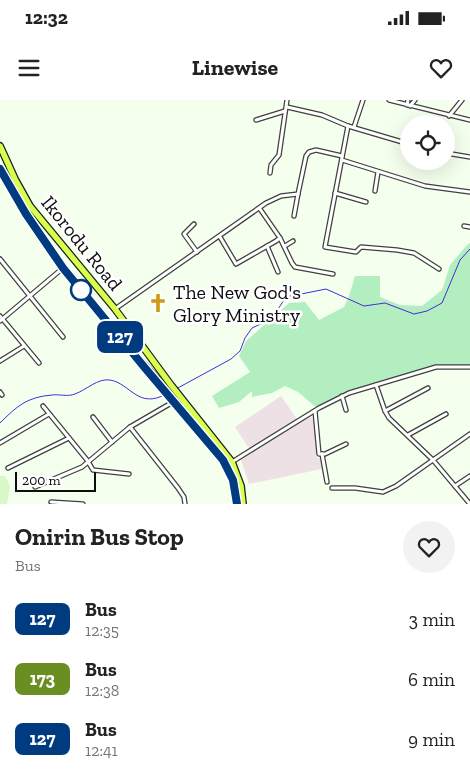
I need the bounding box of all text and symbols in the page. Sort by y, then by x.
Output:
text: 12:32 [25,6,68,29]
icon: menu [15,54,43,82]
text: Linewise [192,54,278,81]
icon: heart [427,54,455,82]
map controls [400,115,455,170]
button: locate [400,115,455,170]
street label: Ikorodu Road [36,191,128,295]
unlabelled marker [70,279,92,301]
place label: The New God's Glory Ministry [173,280,301,327]
church icon: The New God's Glory Ministry [147,292,169,314]
line badge: 127 [91,321,149,353]
text: 127 [107,326,133,348]
scale bar [15,469,96,492]
text: 200 m [22,472,61,489]
button: heart [403,521,455,573]
text: Onirin Bus Stop [15,522,184,551]
text: Bus [15,556,41,575]
text: Bus [85,598,117,621]
text: 127 [30,608,55,630]
text: 3 min [409,608,455,631]
text: 12:35 [85,621,119,640]
text: Bus [85,658,117,681]
text: 173 [30,668,55,690]
text: 6 min [408,668,455,691]
text: 12:38 [85,681,119,700]
text: Bus [85,718,117,741]
text: 127 [30,728,55,750]
text: 9 min [408,728,455,751]
text: 12:41 [85,741,118,760]

